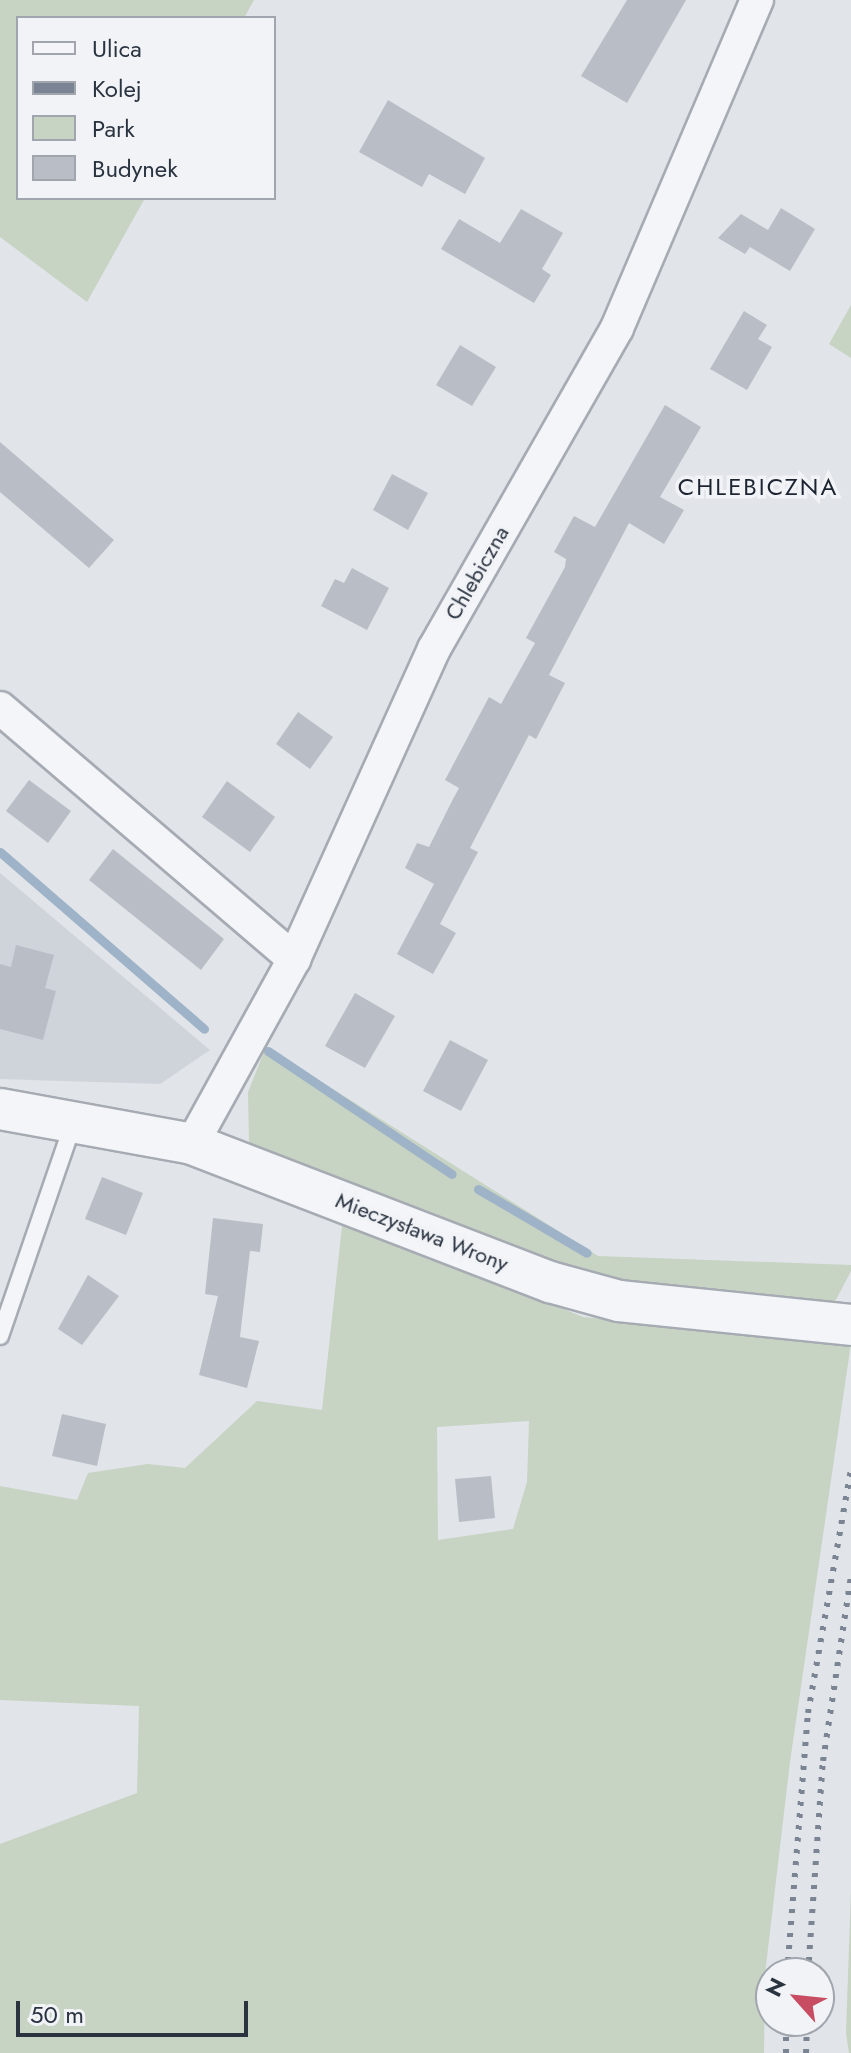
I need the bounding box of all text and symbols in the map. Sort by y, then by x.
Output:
legend [16,16,276,200]
text: Ulica [92,31,142,66]
text: Kolej [92,71,142,106]
text: Park [92,111,135,146]
text: Budynek [92,151,178,186]
district label: CHLEBICZNA [678,473,838,501]
street label: Chlebiczna [440,521,514,625]
street label: Mieczysława Wrony [332,1187,512,1277]
north arrow [755,1957,835,2037]
text: N [757,1972,794,2002]
scale bar [20,1985,252,2035]
text: 50 m [30,1997,84,2032]

